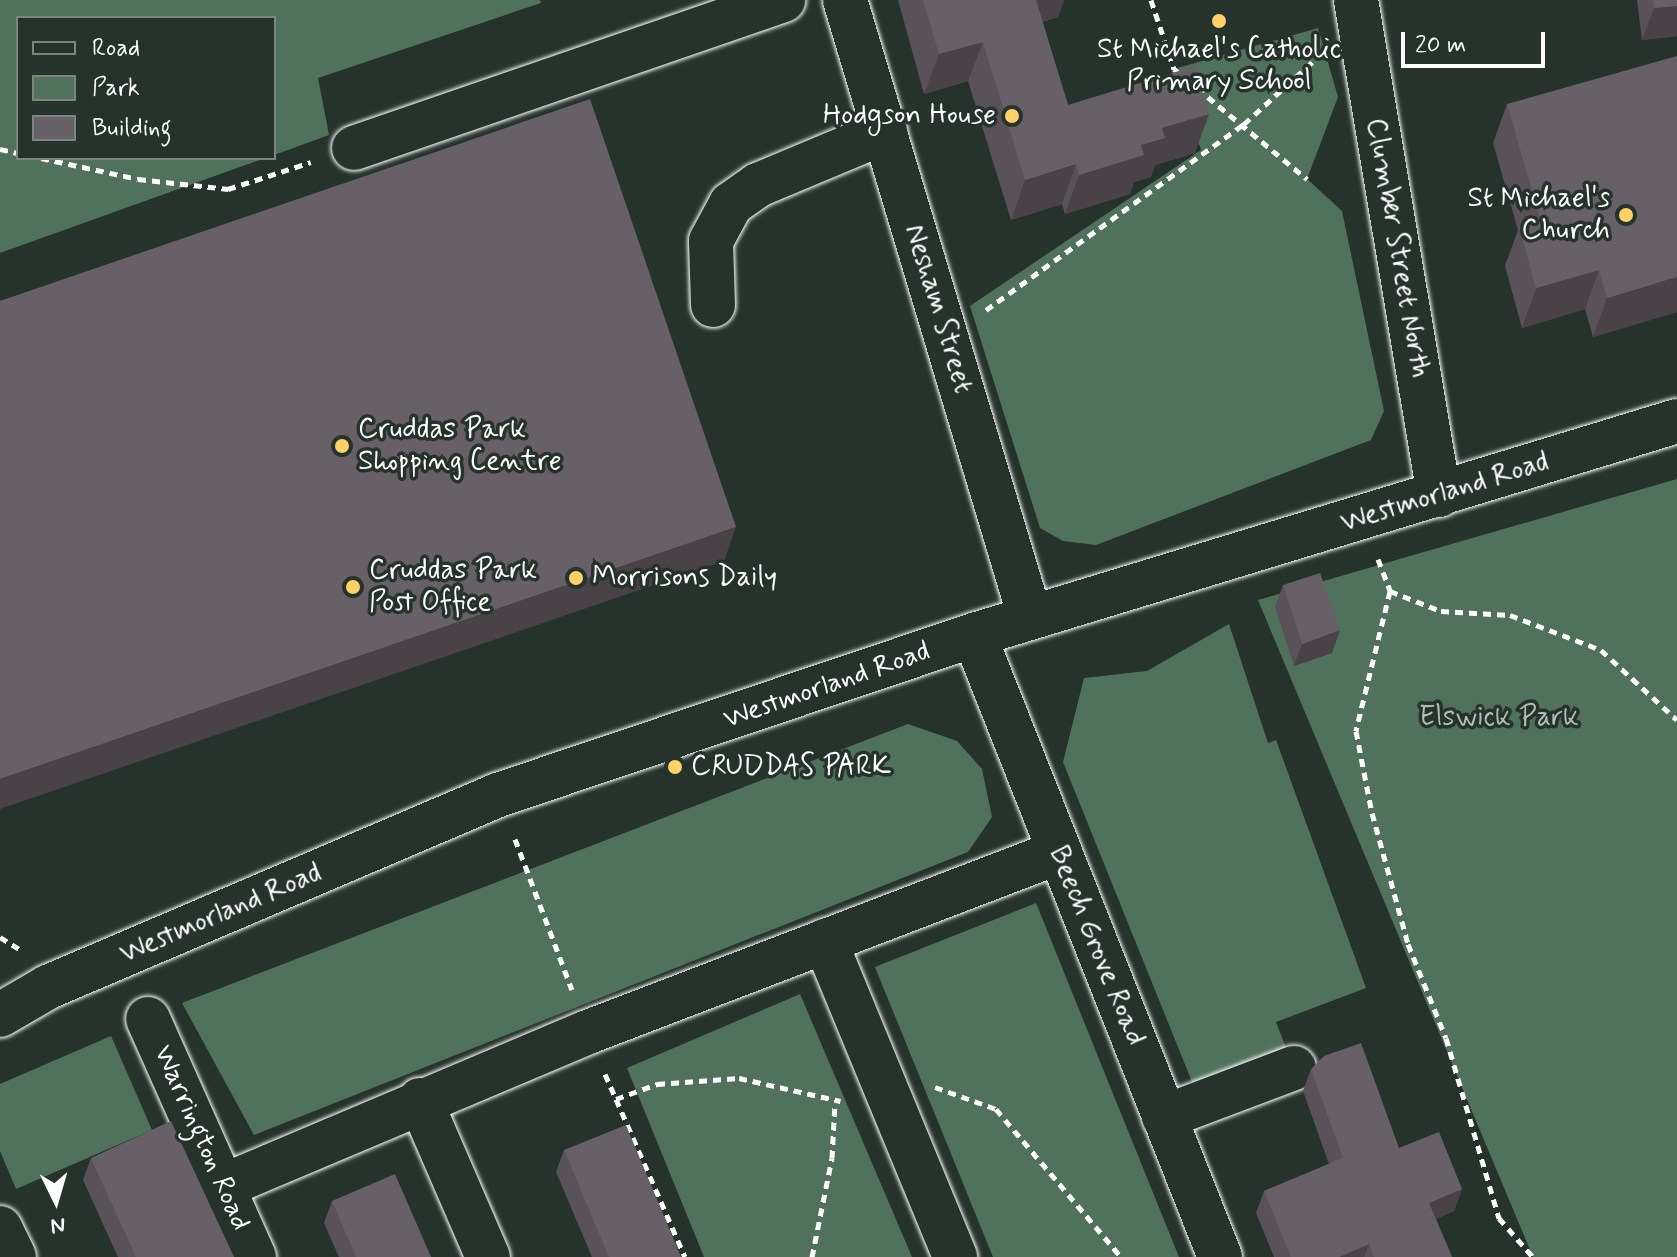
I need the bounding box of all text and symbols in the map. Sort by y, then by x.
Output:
marker: St Michael's Catholic Primary School [1210,12,1228,30]
legend [16,16,276,160]
scale bar [1405,16,1549,66]
text: 20 m [1415,30,1466,61]
text: Road [92,33,140,64]
place label: St Michael's Catholic Primary School [1094,33,1344,99]
text: Park [92,73,140,104]
place label: Hodgson House [824,99,996,133]
marker: Hodgson House [1003,107,1021,125]
text: Building [92,113,172,144]
street label: Clumber Street North [1357,113,1437,383]
place label: St Michael's Church [1466,182,1610,248]
marker: St Michael's Church [1617,206,1635,224]
street label: Nesham Street [896,218,980,400]
place label: Cruddas Park Shopping Centre [358,413,556,479]
marker: Cruddas Park Shopping Centre [333,437,351,455]
street label: Westmorland Road [1338,446,1552,540]
place label: Cruddas Park Post Office [369,554,530,620]
place label: Morrisons Daily [592,561,777,595]
marker: Morrisons Daily [567,569,585,587]
marker: Cruddas Park Post Office [344,578,362,596]
street label: Westmorland Road [720,635,934,737]
park label: Elswick Park [1422,701,1576,735]
place label: CRUDDAS PARK [691,750,886,784]
marker: CRUDDAS PARK [666,758,684,776]
street label: Beech Grove Road [1041,842,1151,1050]
street label: Westmorland Road [116,857,326,971]
street label: Warrington Road [145,1040,257,1236]
north arrow [16,1161,96,1241]
text: N [50,1210,67,1239]

